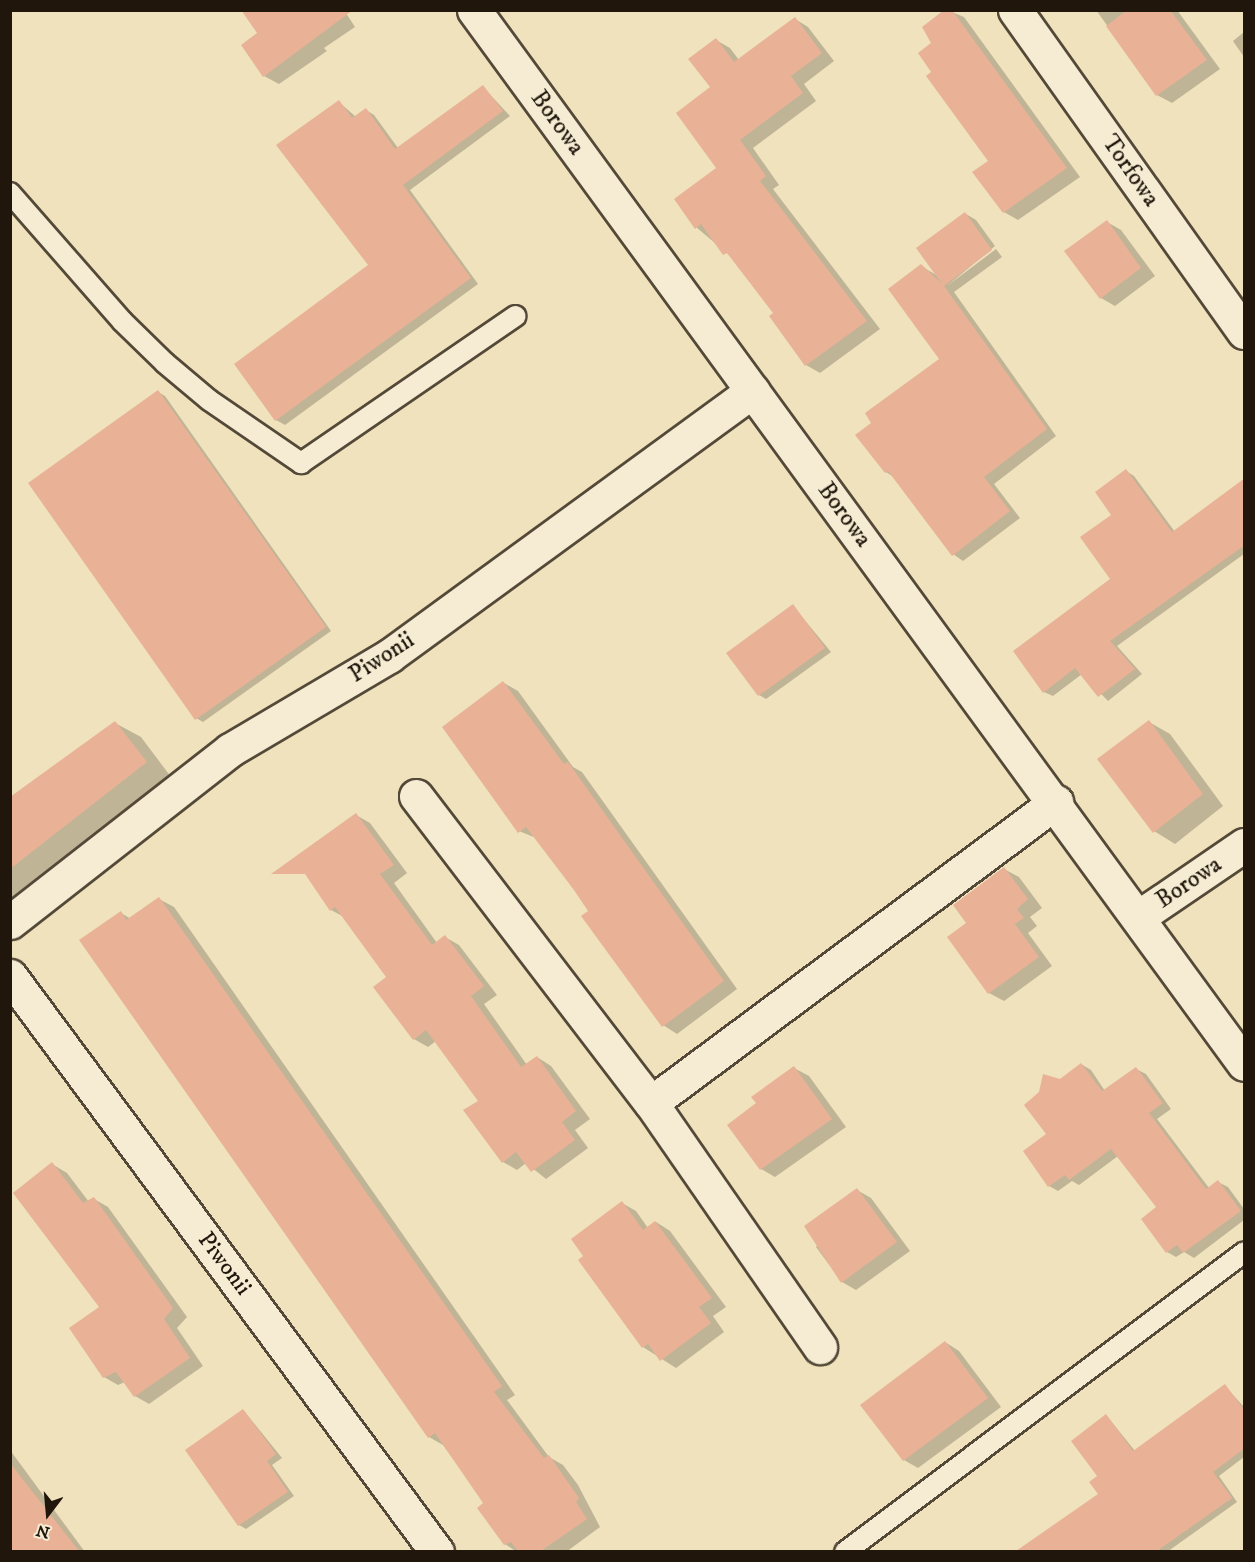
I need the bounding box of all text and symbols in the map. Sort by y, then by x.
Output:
street label: Borowa [524,85,590,161]
street label: Torfowa [1095,130,1165,212]
street label: Borowa [811,477,877,553]
street label: Piwonii [344,626,420,690]
street label: Borowa [1151,851,1227,915]
street label: Piwonii [191,1227,257,1301]
north arrow [18,1484,78,1544]
text: N [34,1520,52,1543]

